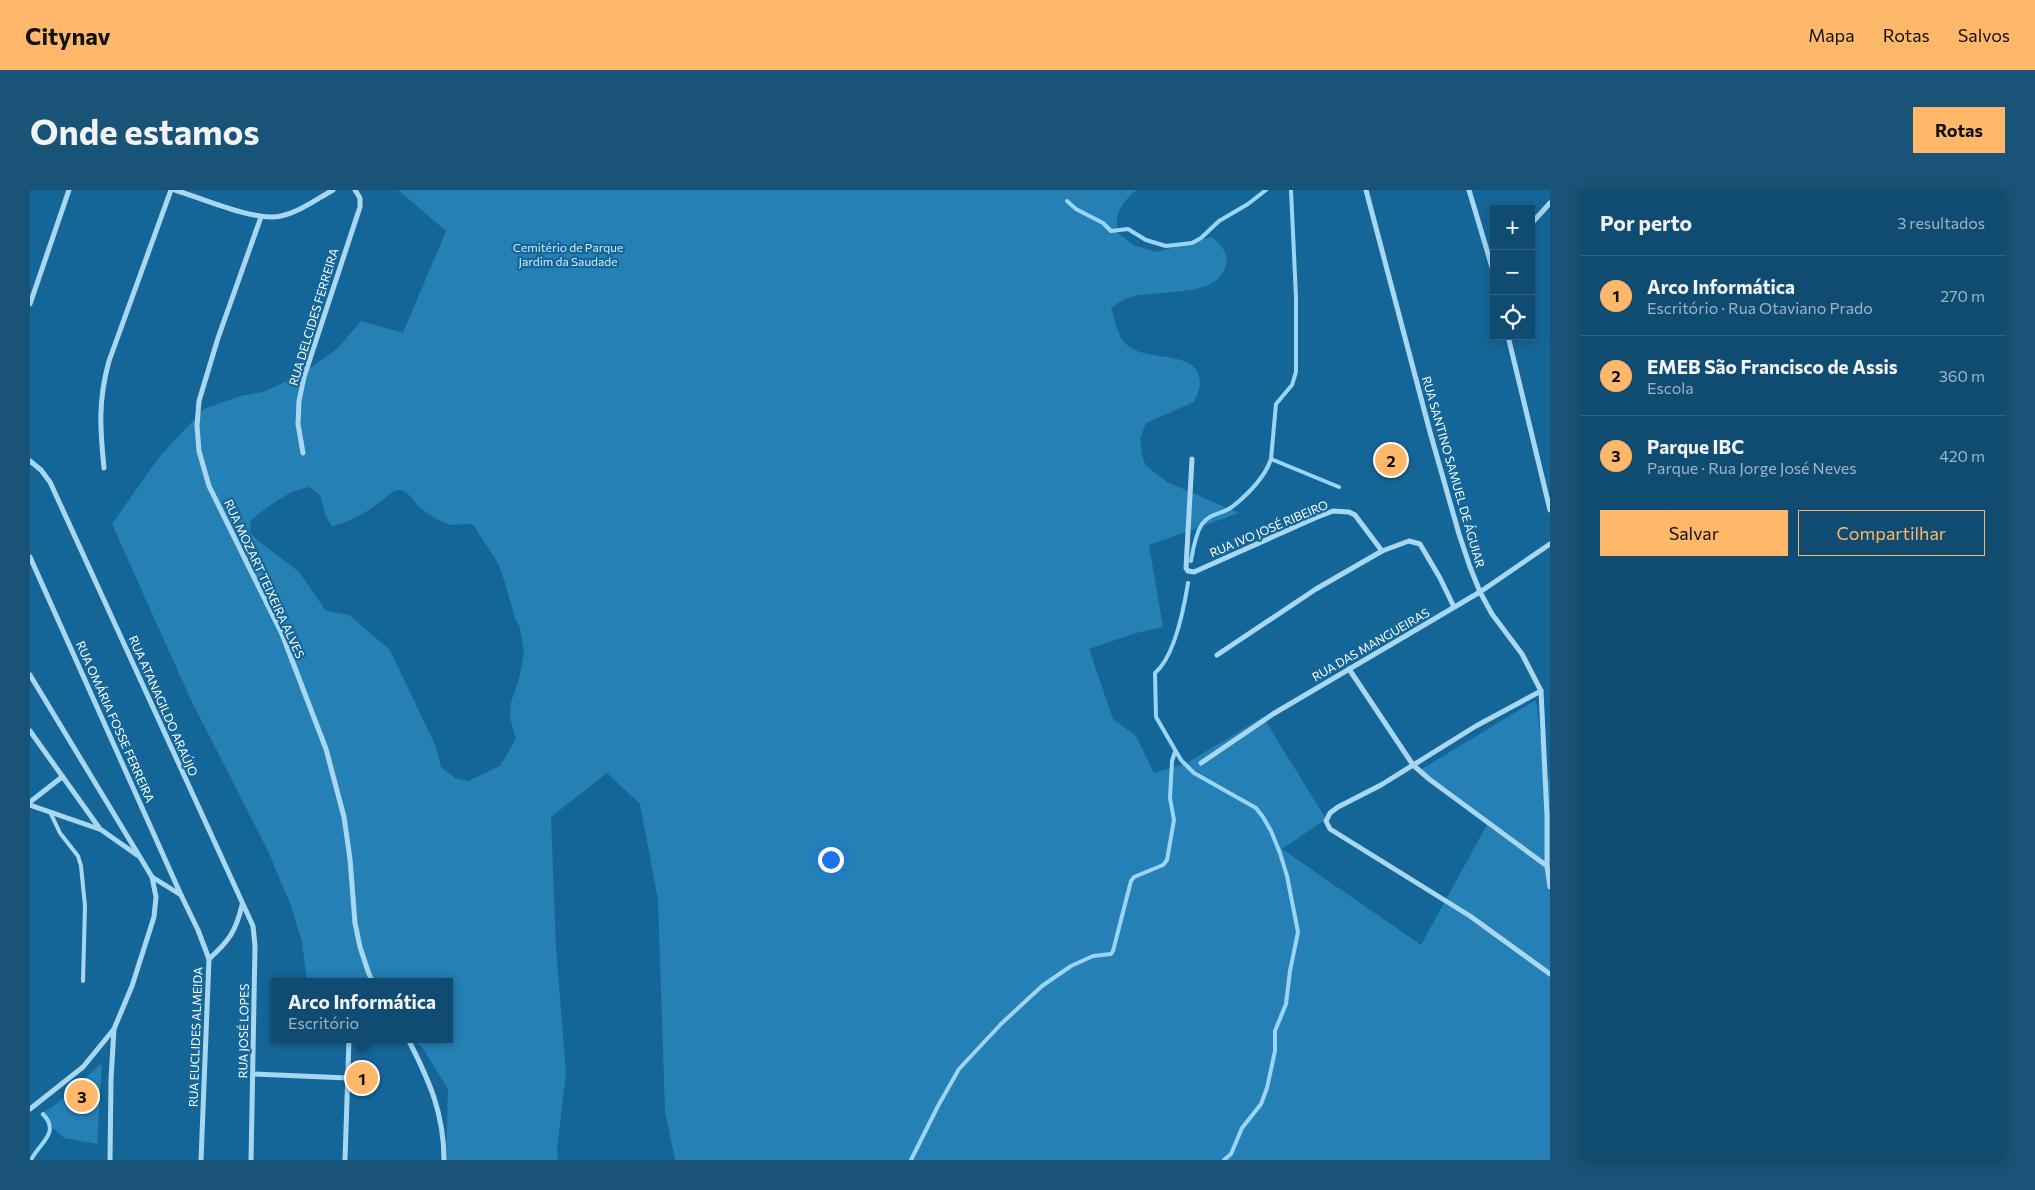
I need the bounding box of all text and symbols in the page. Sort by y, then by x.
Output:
text: Citynav [25,21,111,50]
text: Mapa [1808,24,1855,46]
text: Rotas [1883,24,1930,46]
text: Salvos [1958,24,2010,46]
button: Rotas [1913,107,2005,153]
text: Onde estamos [30,109,260,152]
map controls [1490,205,1535,340]
button: + [1490,205,1535,250]
text: Por perto [1600,210,1692,235]
text: 3 resultados [1897,213,1985,232]
park label: Cemitério de Parque Jardim da Saudade [513,240,623,269]
street label: RUA DELCIDES FERREIRA [285,246,341,387]
button: − [1490,250,1535,295]
text: Arco Informática [1647,275,1795,298]
text: 1 [1612,286,1620,305]
text: 270 m [1940,286,1985,305]
button: locate [1490,295,1535,340]
text: Escritório · Rua Otaviano Prado [1647,298,1873,317]
text: EMEB São Francisco de Assis [1647,355,1898,378]
text: 2 [1611,366,1621,385]
text: 360 m [1939,366,1985,385]
street label: RUA SANTINO SAMUEL DE ÁGUIAR [1420,374,1488,569]
text: Escola [1647,378,1694,397]
text: Parque IBC [1647,435,1744,458]
pin: 2 [1375,441,1407,479]
text: 3 [1611,446,1621,465]
text: 420 m [1939,446,1985,465]
text: Parque · Rua Jorge José Neves [1647,458,1857,477]
street label: RUA MOZART TEIXEIRA ALVES [222,497,308,660]
street label: RUA IVO JOSÉ RIBEIRO [1207,497,1330,560]
button: Salvar [1600,510,1788,556]
button: Compartilhar [1798,510,1985,556]
street label: RUA DAS MANGUEIRAS [1309,605,1432,683]
street label: RUA ATANAGILDO ARAÚJO [126,633,201,779]
street label: RUA OMÁRIA FOSSE FERREIRA [74,639,158,804]
your location [818,847,844,873]
street label: RUA EUCLIDES ALMEIDA [186,967,204,1107]
popup [271,978,453,1043]
street label: RUA JOSÉ LOPES [235,984,252,1078]
text: Arco Informática [288,990,436,1013]
text: Escritório [288,1013,359,1032]
pin: 1 [346,1059,378,1097]
pin: 3 [66,1077,98,1115]

